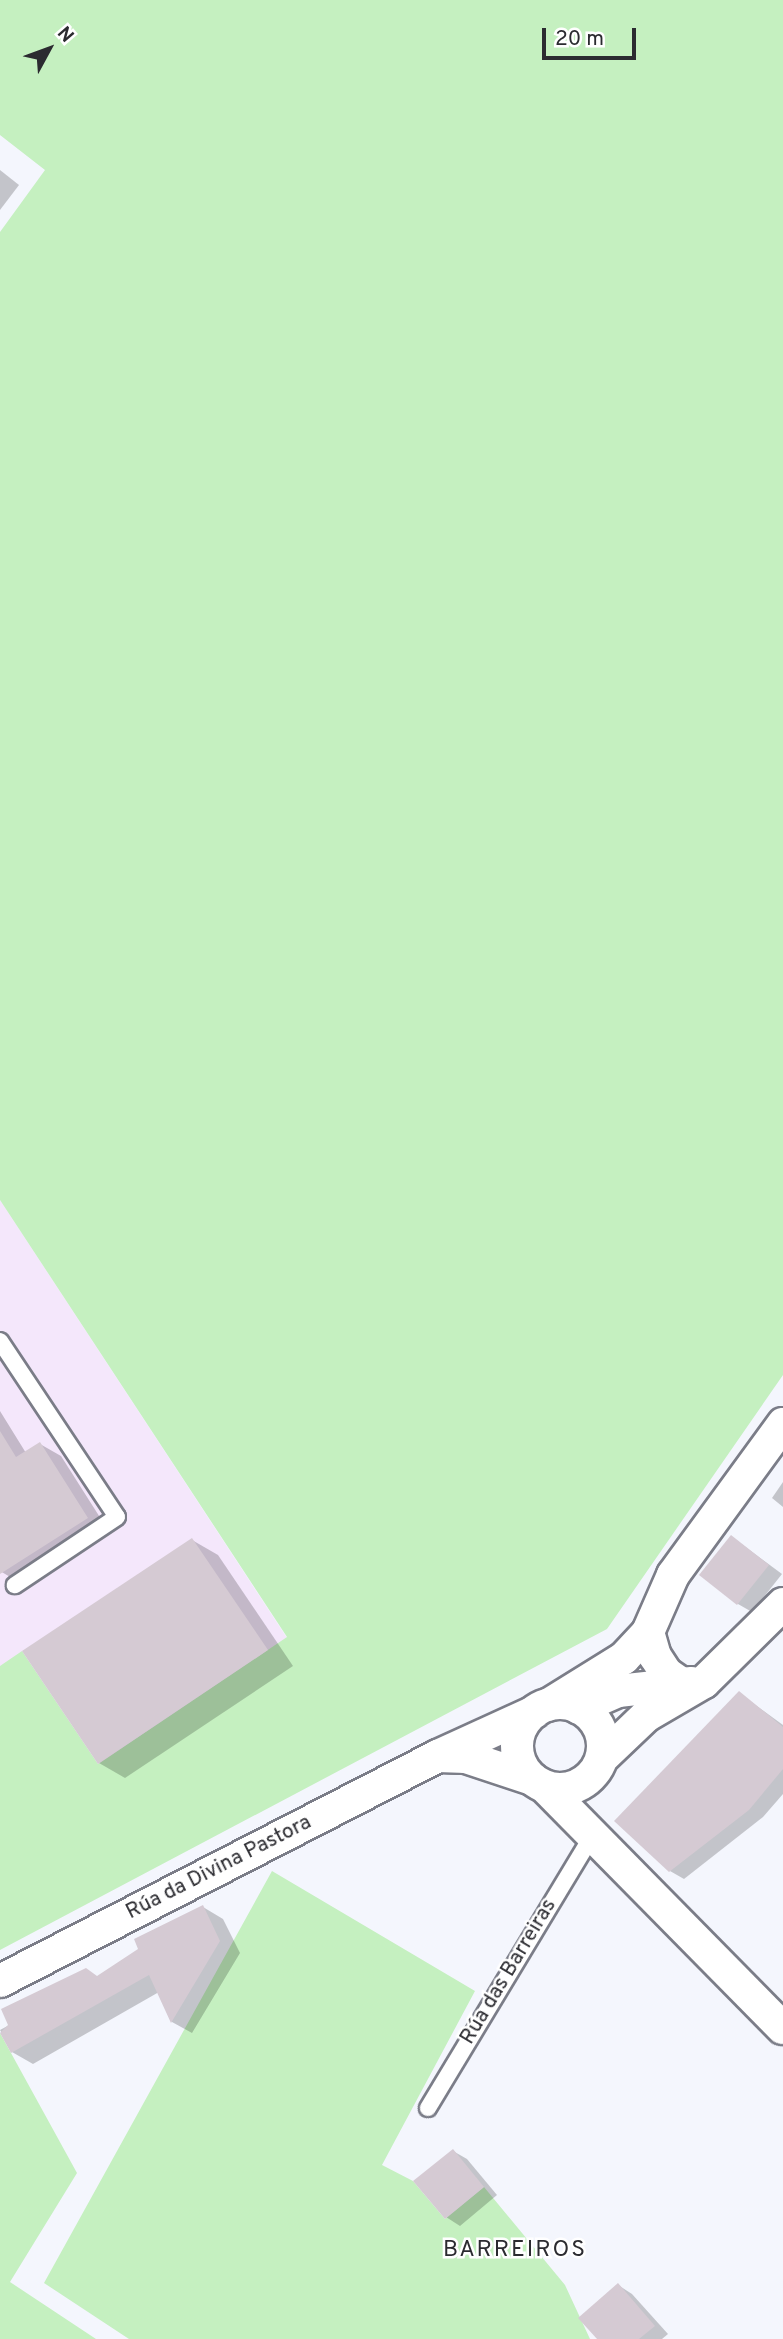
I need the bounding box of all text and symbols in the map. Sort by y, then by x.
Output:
north arrow [14,14,84,84]
scale bar [545,14,640,58]
text: N [51,22,78,48]
text: 20 m [555,26,604,53]
street label: Rúa da Divina Pastora [122,1810,316,1926]
street label: Rúa das Barreiras [456,1895,562,2049]
district label: BARREIROS [444,2237,586,2265]

